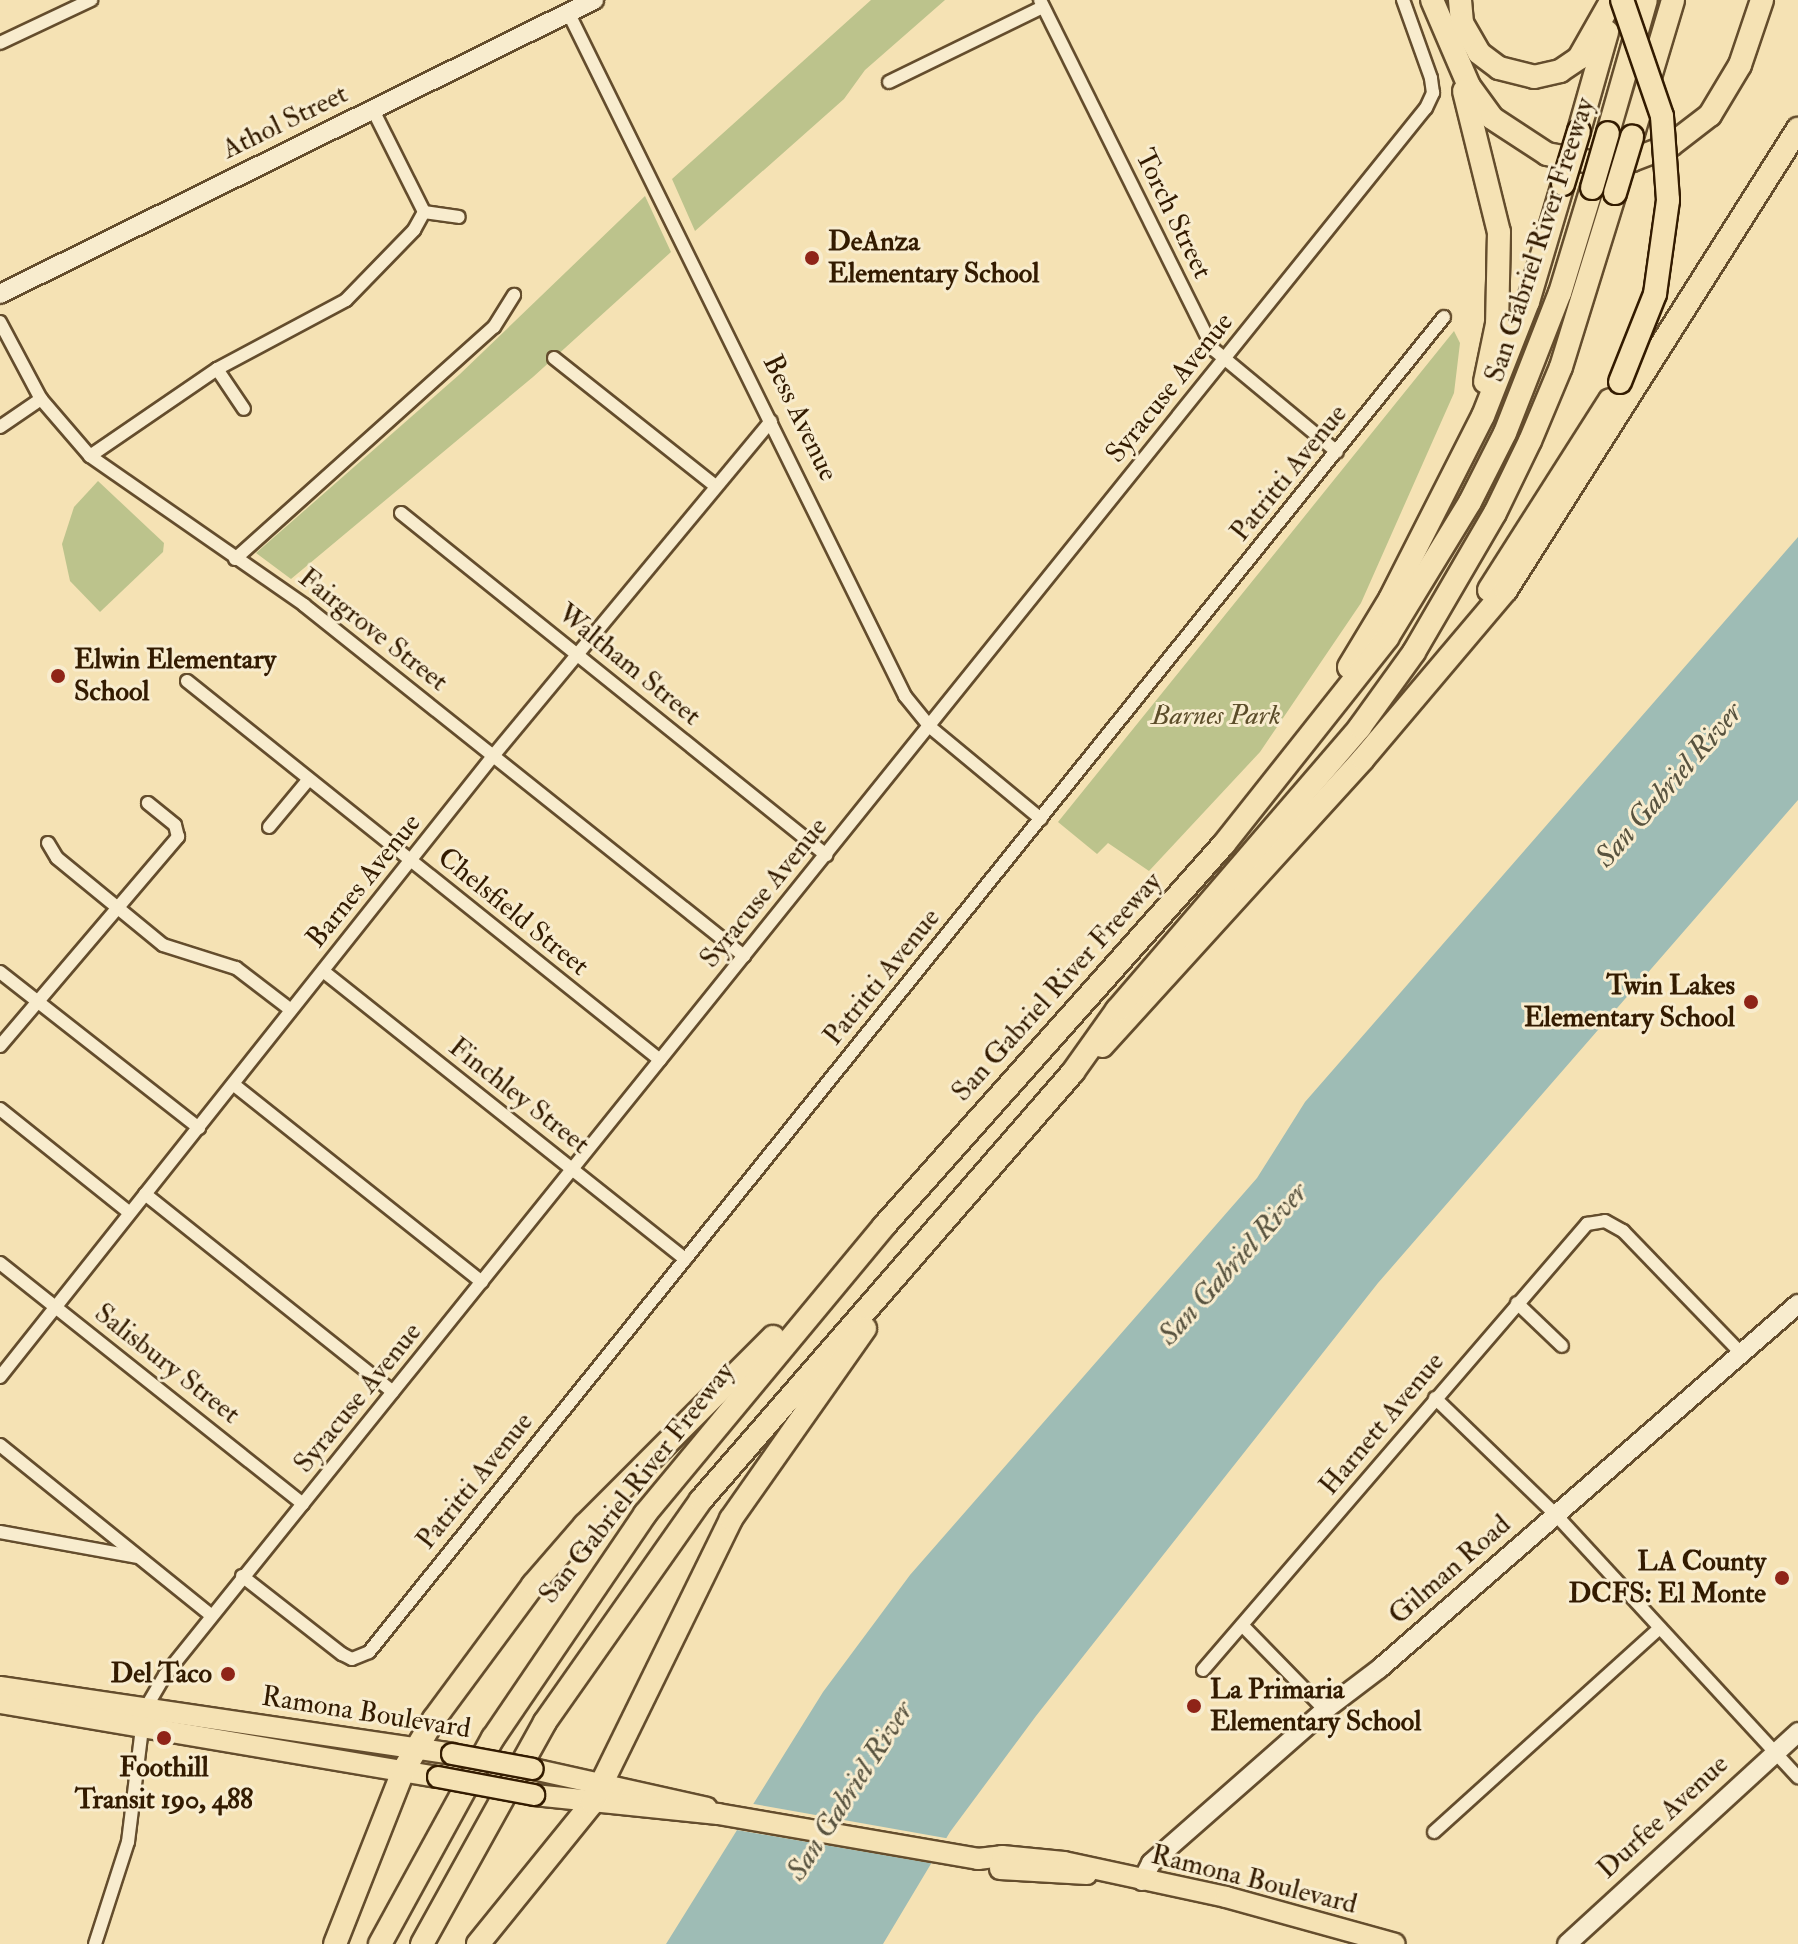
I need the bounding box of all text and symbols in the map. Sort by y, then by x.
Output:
street label: Athol Street [217,77,353,167]
street label: San Gabriel River Freeway [1478,93,1602,387]
street label: Torch Street [1127,144,1219,284]
place label: DeAnza Elementary School [828,225,1039,291]
marker: DeAnza Elementary School [803,249,821,267]
street label: Syracuse Avenue [1099,306,1241,470]
street label: Bess Avenue [755,349,845,487]
street label: Patritti Avenue [1224,398,1354,548]
street label: Fairgrove Street [292,561,454,699]
street label: Waltham Street [550,597,708,733]
place label: Elwin Elementary School [74,643,276,709]
marker: Elwin Elementary School [49,667,67,685]
water label: San Gabriel River [1588,695,1750,875]
park label: Barnes Park [1151,699,1281,733]
street label: Barnes Avenue [300,807,428,955]
street label: Syracuse Avenue [693,811,835,975]
street label: Chelsfield Street [431,841,595,983]
street label: San Gabriel River Freeway [945,865,1169,1109]
street label: Patritti Avenue [817,902,947,1052]
place label: Twin Lakes Elementary School [1524,969,1735,1035]
marker: Twin Lakes Elementary School [1742,993,1760,1011]
street label: Finchley Street [442,1031,596,1161]
water label: San Gabriel River [1151,1175,1315,1353]
street label: Salisbury Street [87,1297,247,1431]
street label: Syracuse Avenue [287,1316,429,1480]
street label: Harnett Avenue [1313,1346,1451,1502]
street label: San Gabriel River Freeway [532,1356,742,1610]
street label: Patritti Avenue [410,1406,540,1556]
street label: Gilman Road [1382,1508,1518,1632]
place label: LA County DCFS: El Monte [1568,1545,1766,1611]
marker: LA County DCFS: El Monte [1773,1569,1791,1587]
place label: Del Taco [111,1657,212,1691]
marker: Del Taco [219,1665,237,1683]
place label: La Primaria Elementary School [1210,1673,1421,1739]
street label: Ramona Boulevard [259,1680,473,1746]
water label: San Gabriel River [779,1695,921,1887]
marker: La Primaria Elementary School [1185,1697,1203,1715]
marker: Foothill Transit 190, 488 [155,1729,173,1747]
street label: Durfee Avenue [1590,1748,1736,1886]
place label: Foothill Transit 190, 488 [75,1751,253,1817]
street label: Ramona Boulevard [1148,1838,1360,1922]

